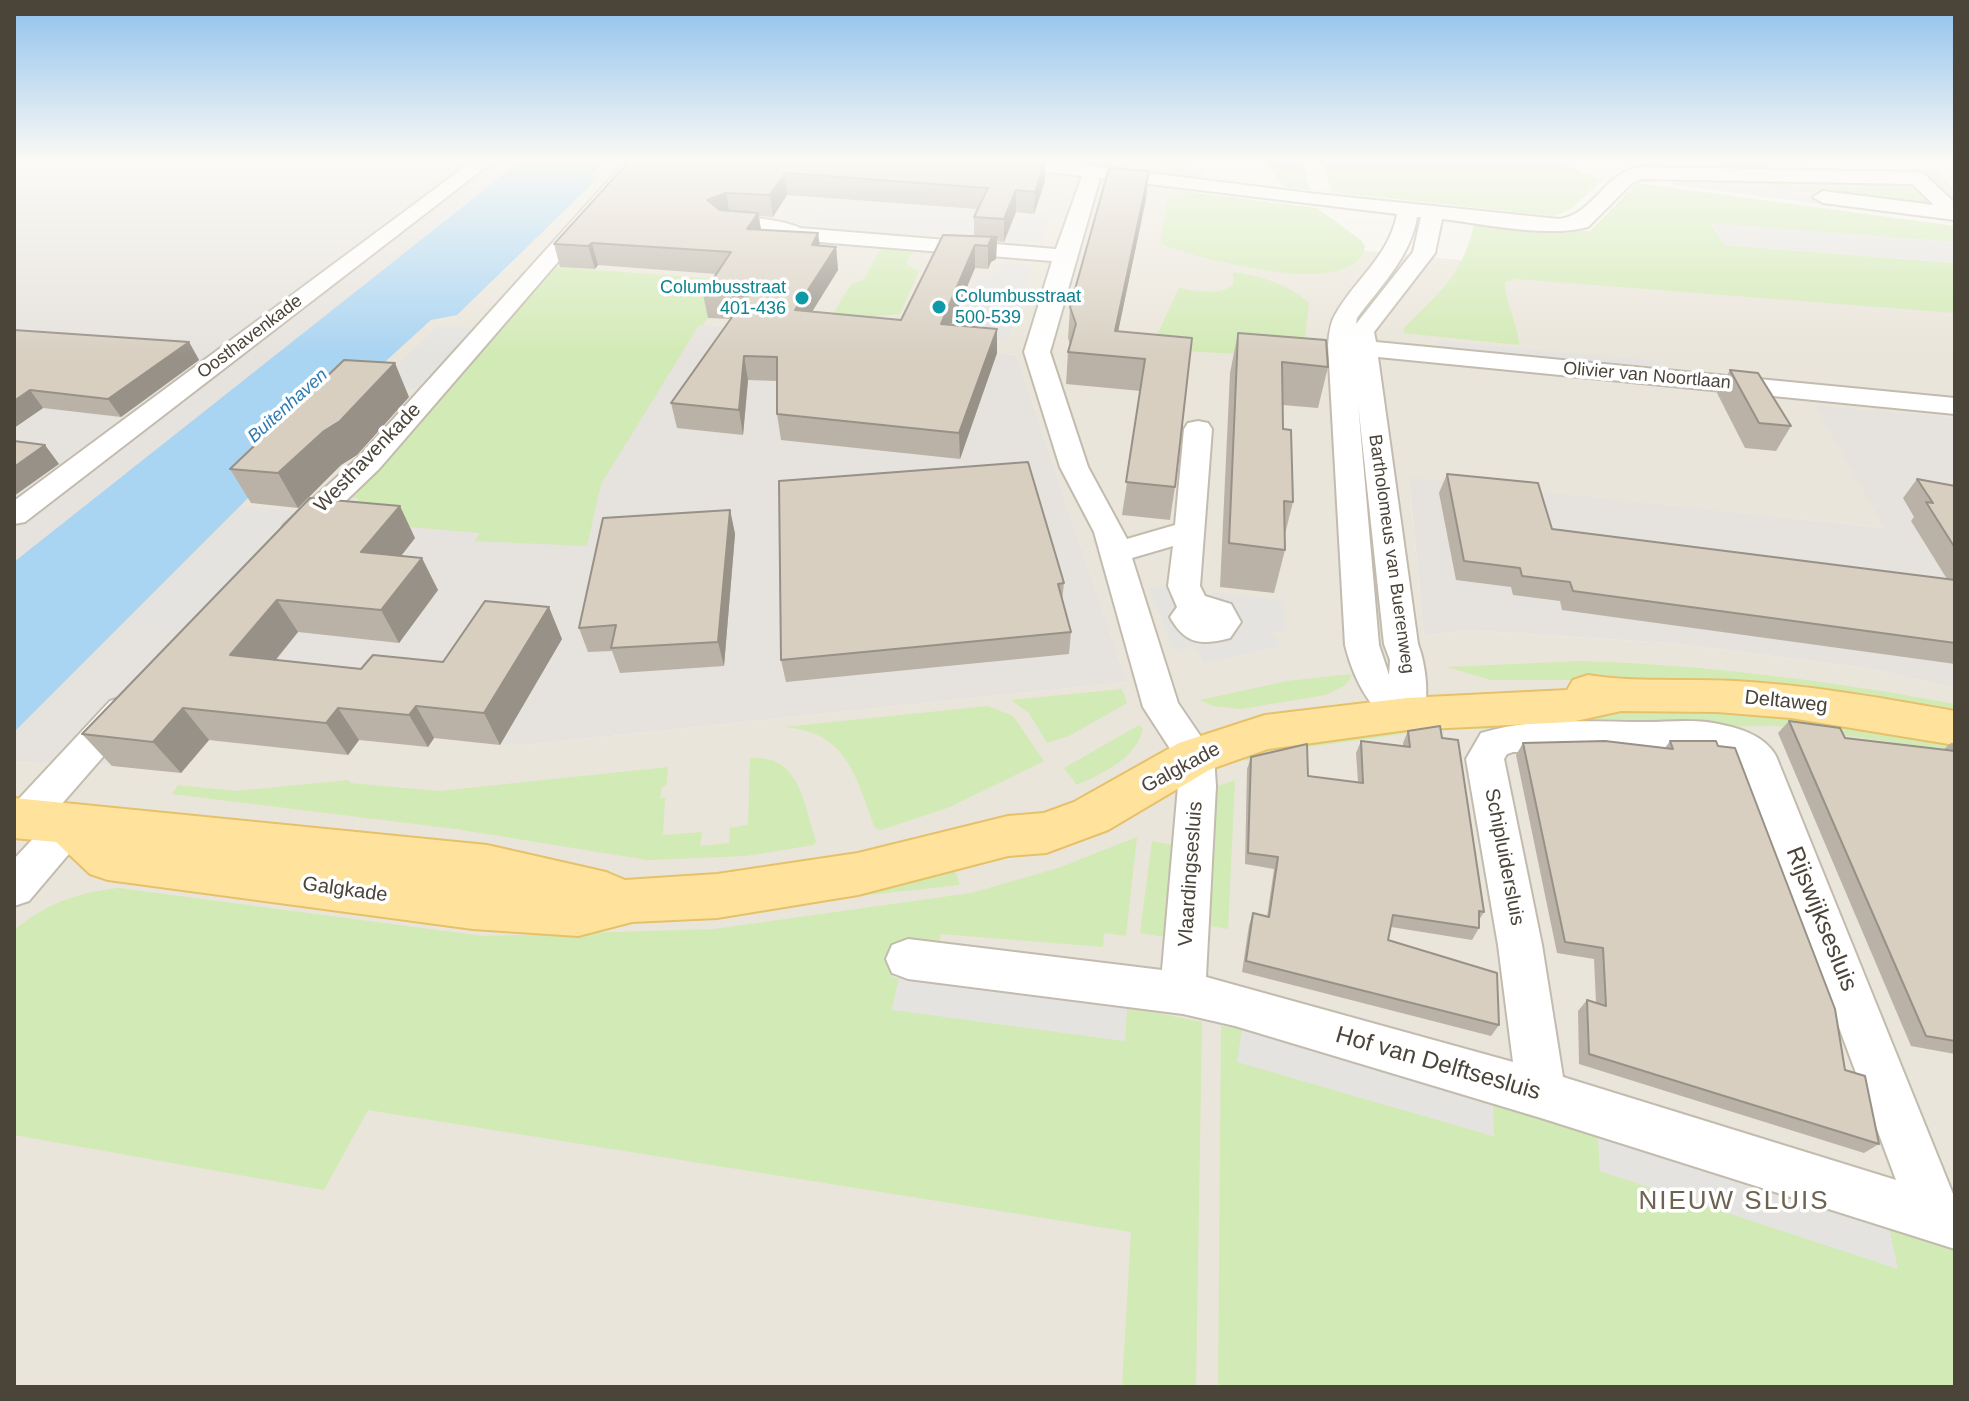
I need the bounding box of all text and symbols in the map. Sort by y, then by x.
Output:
place label: Columbusstraat 401-436 [660,277,786,320]
place label: Columbusstraat 500-539 [955,286,1081,328]
marker: Columbusstraat 401-436 [793,289,811,307]
street label: Oosthavenkade [193,290,307,384]
marker: Columbusstraat 500-539 [930,298,948,316]
street label: Olivier van Noortlaan [1562,358,1732,394]
water label: Buitenhaven [244,364,332,448]
street label: Westhavenkade [310,398,426,518]
street label: Bartholomeus van Buerenweg [1364,433,1418,675]
street label: Deltaweg [1743,686,1829,718]
street label: Galgkade [1138,737,1224,799]
street label: Schipluidersluis [1479,787,1529,927]
street label: Vlaardingsesluis [1174,801,1208,947]
street label: Rijswijksesluis [1779,843,1863,995]
street label: Galgkade [301,872,389,908]
street label: Hof van Delftsesluis [1332,1021,1544,1107]
district label: NIEUW SLUIS [1638,1186,1830,1218]

